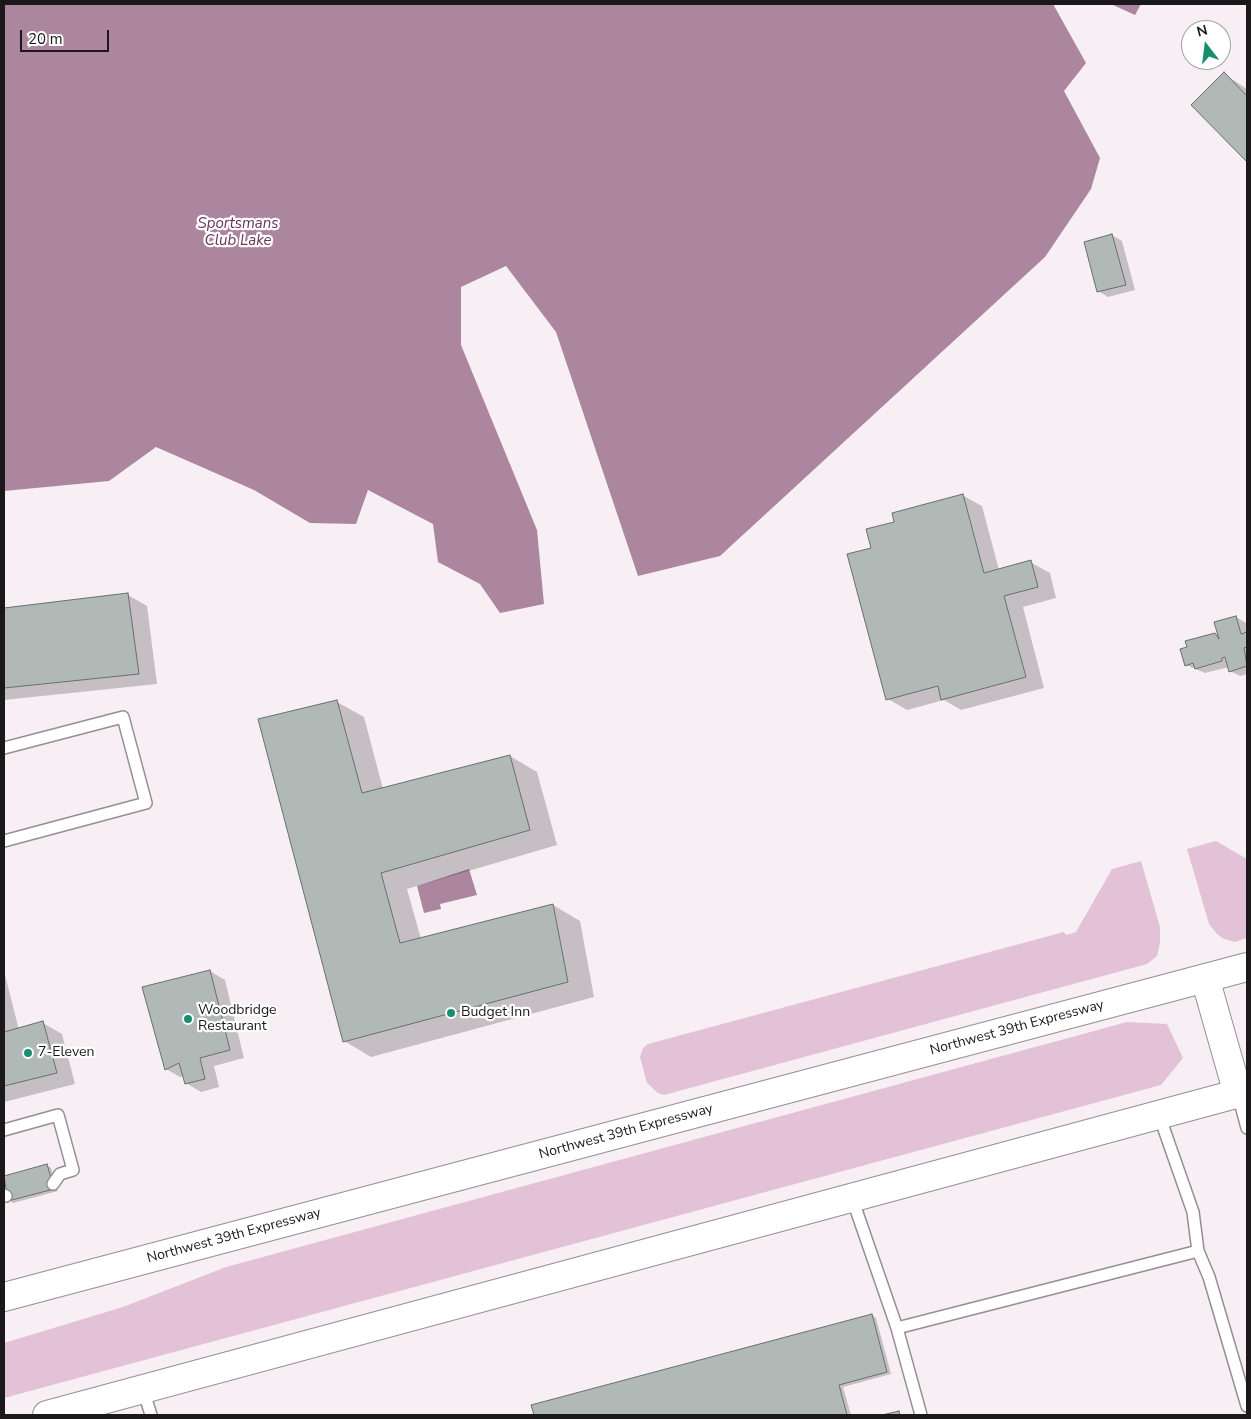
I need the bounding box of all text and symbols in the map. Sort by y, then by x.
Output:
scale bar [22,20,111,52]
north arrow [1181,20,1231,70]
text: N [1195,20,1210,42]
text: 20 m [28,29,63,49]
water label: Sportsmans Club Lake [197,215,279,250]
street label: Northwest 39th Expressway [928,997,1106,1059]
place label: Woodbridge Restaurant [198,1003,277,1036]
place label: Budget Inn [461,1005,530,1021]
marker: Budget Inn [445,1007,457,1019]
marker: Woodbridge Restaurant [182,1013,194,1025]
place label: 7-Eleven [38,1045,94,1061]
marker: 7-Eleven [22,1047,34,1059]
street label: Northwest 39th Expressway [537,1101,715,1163]
street label: Northwest 39th Expressway [145,1205,323,1267]

